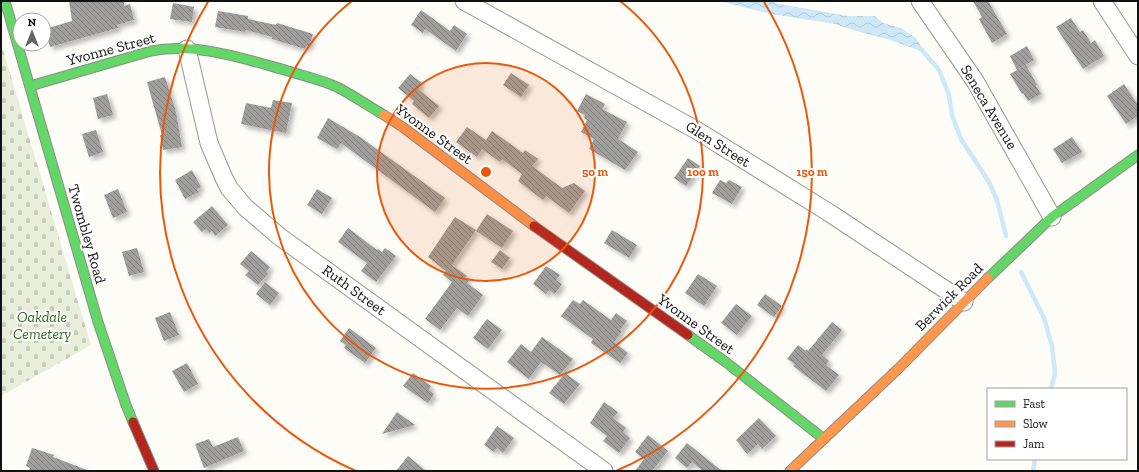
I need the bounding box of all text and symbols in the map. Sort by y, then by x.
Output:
north arrow [12,12,52,52]
text: N [28,16,37,29]
street label: Yvonne Street [64,28,158,70]
street label: Seneca Avenue [957,62,1021,152]
street label: Yvonne Street [391,99,476,168]
street label: Glen Street [682,117,754,171]
centre of rings [479,165,493,179]
text: 50 m [582,165,608,179]
text: 100 m [687,165,719,179]
text: 150 m [797,165,828,179]
street label: Twombley Road [64,182,110,287]
street label: Berwick Road [911,259,987,335]
street label: Ruth Street [319,261,390,319]
street label: Yvonne Street [653,289,738,358]
park label: Oakdale Cemetery [13,308,71,343]
legend [987,388,1127,460]
text: Fast [1023,397,1046,411]
text: Slow [1023,417,1049,431]
text: Jam [1023,437,1045,451]

